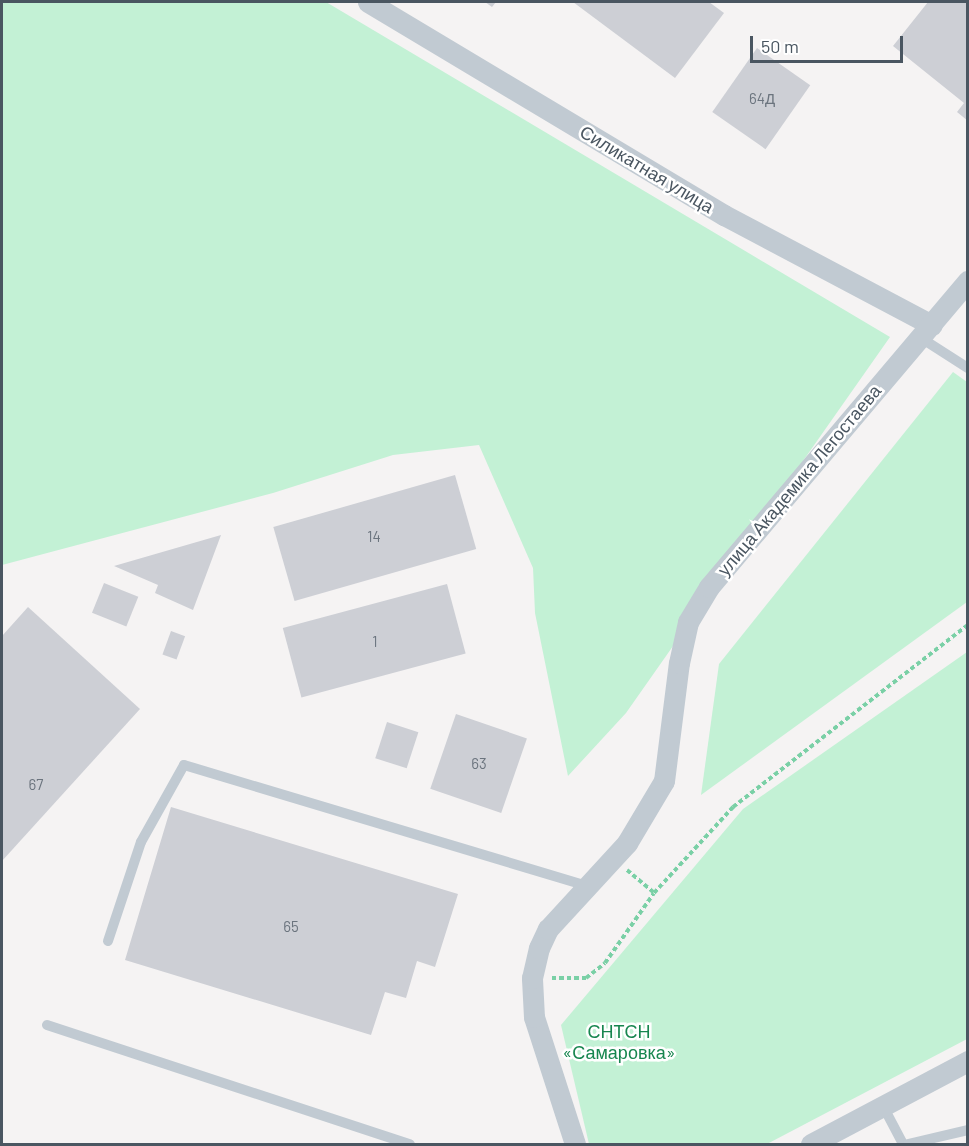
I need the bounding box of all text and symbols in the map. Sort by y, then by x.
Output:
scale bar [753,24,906,62]
text: 50 m [761,35,799,57]
house number: 64Д [749,90,775,108]
street label: Силикатная улица [576,120,718,218]
street label: улица Академика Легостаева [713,380,885,580]
house number: 14 [367,528,381,546]
house number: 1 [372,633,378,651]
house number: 63 [471,755,487,773]
house number: 67 [29,776,43,794]
house number: 65 [283,918,299,936]
park label: СНТСН «Самаровка» [563,1021,675,1064]

